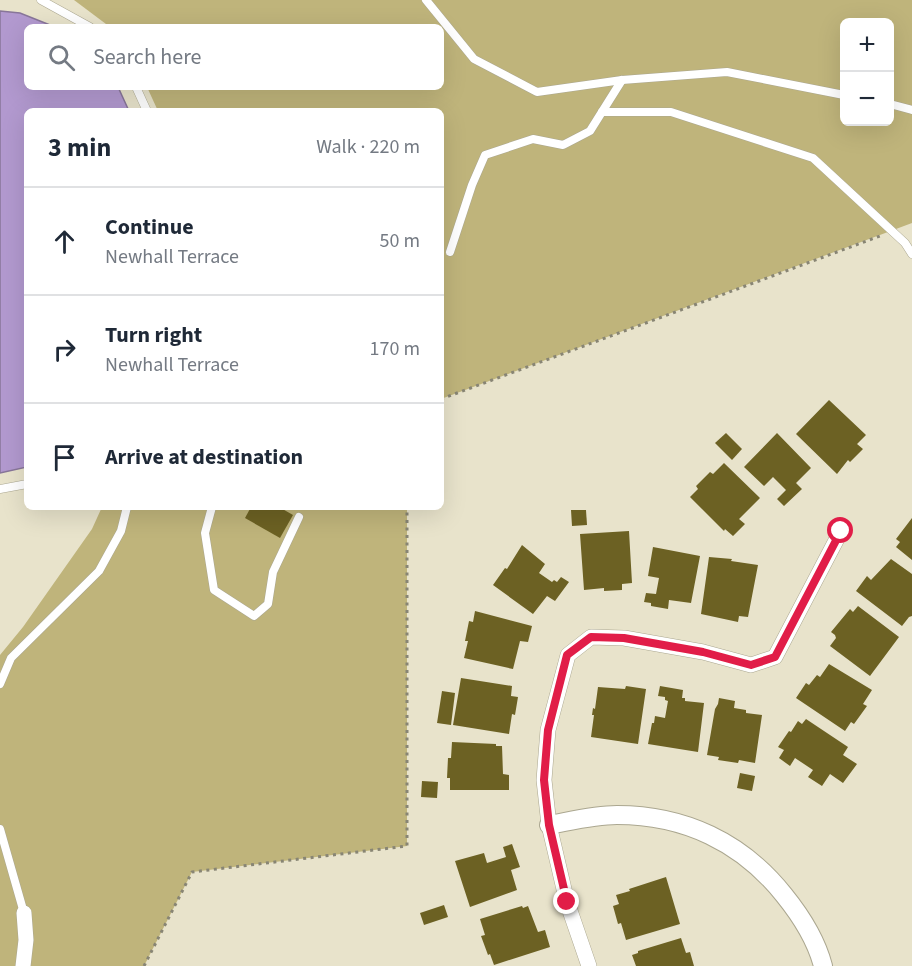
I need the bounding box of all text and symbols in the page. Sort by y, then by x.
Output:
map controls [840,18,894,126]
button: + [840,18,894,72]
search box [24,24,444,90]
icon: search [45,41,78,74]
text: Search here [93,41,201,73]
button: − [840,72,894,126]
text: 3 min [48,129,111,166]
text: Walk · 220 m [316,133,420,161]
text: Continue [105,211,194,243]
icon: ahead [48,225,81,258]
text: 50 m [380,227,420,255]
text: Newhall Terrace [105,243,239,271]
text: Turn right [105,319,202,351]
icon: right [48,333,81,366]
text: 170 m [370,335,420,363]
text: Newhall Terrace [105,351,239,379]
icon: arrive [48,441,81,474]
text: Arrive at destination [105,441,303,473]
route start [827,517,853,543]
route end [553,888,579,914]

